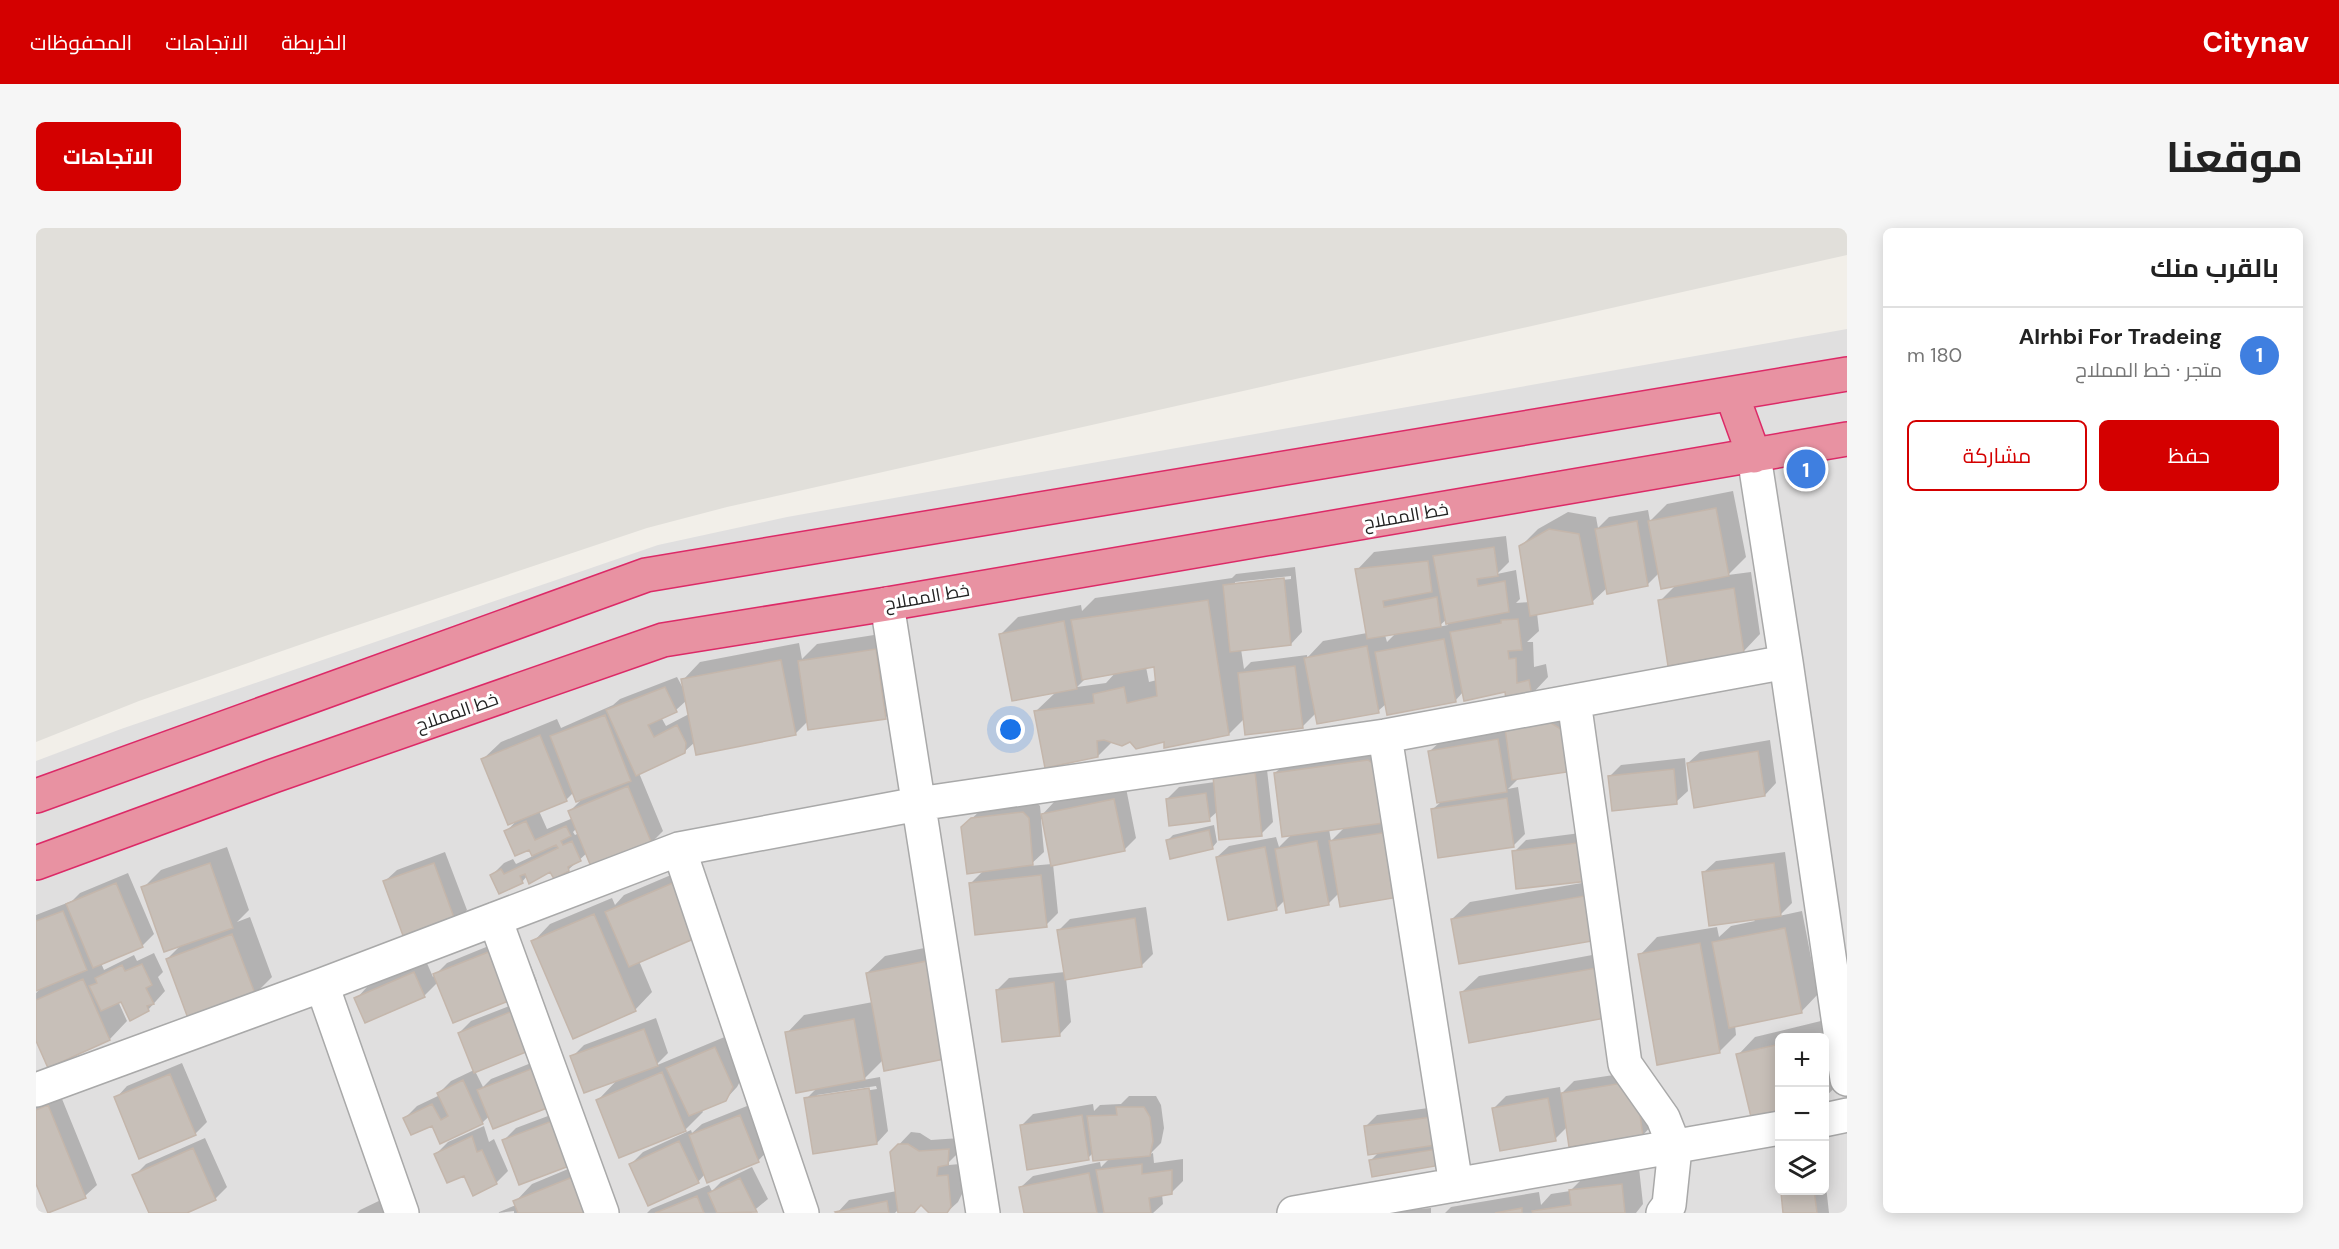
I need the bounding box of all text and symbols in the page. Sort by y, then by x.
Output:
text: Citynav [2203,24,2309,61]
text: المحفوظات [30,29,132,57]
text: الاتجاهات [165,29,248,57]
text: الخريطة [281,29,347,57]
button: الاتجاهات [36,122,181,191]
text: موقعنا [2166,130,2303,185]
text: بالقرب منك [2150,251,2279,285]
text: Alrhbi For Tradeing [2019,322,2222,351]
text: 180 m [1907,342,1962,368]
text: 1 [2256,342,2263,368]
text: متجر · خط المملاح [2075,357,2222,383]
button: مشاركة [1907,420,2087,491]
button: حفظ [2099,420,2279,491]
pin: 1 [1786,446,1826,492]
street label: خط المملاح [1362,497,1450,535]
street label: خط المملاح [883,578,971,616]
street label: خط المملاح [413,687,501,737]
your location [996,715,1025,744]
map controls [1775,1033,1829,1195]
button: + [1775,1033,1829,1087]
button: − [1775,1087,1829,1141]
button: layers [1775,1141,1829,1195]

